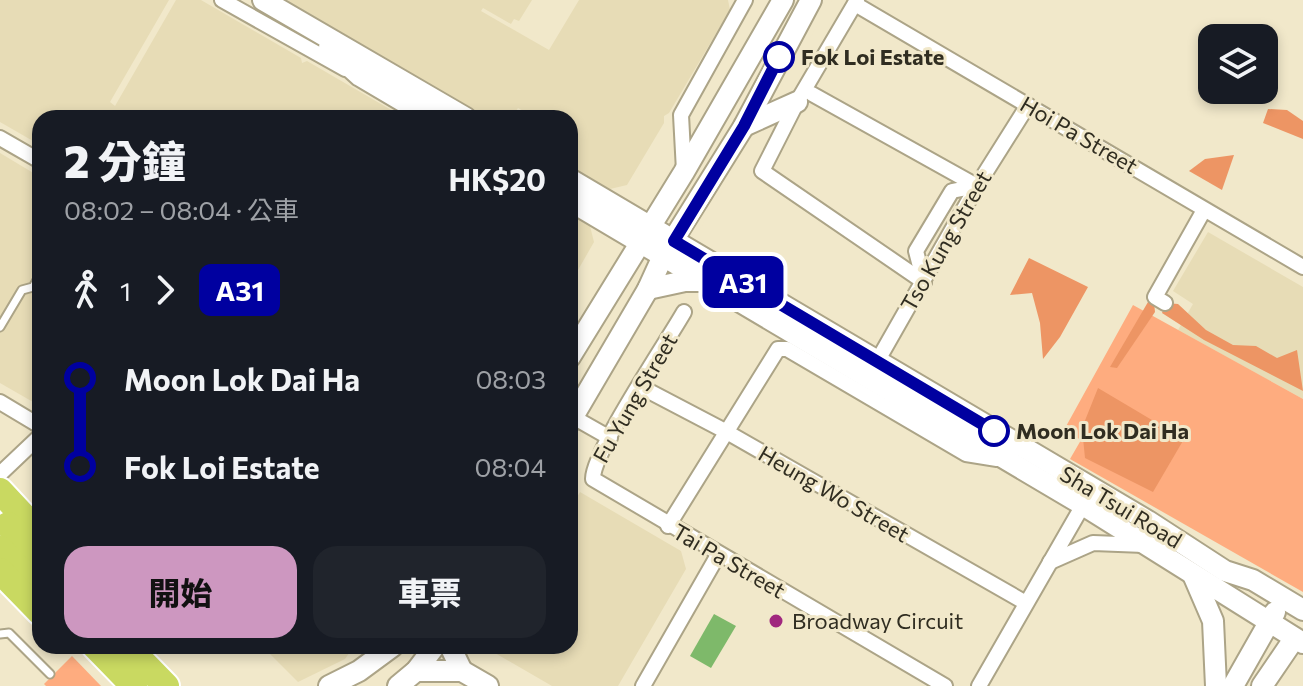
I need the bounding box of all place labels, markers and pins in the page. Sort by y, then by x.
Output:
marker: Fok Loi Estate [764,42,794,72]
place label: Fok Loi Estate [801,43,944,70]
marker: Moon Lok Dai Ha [979,416,1009,446]
place label: Moon Lok Dai Ha [1016,417,1189,444]
place label: Broadway Circuit [792,607,963,634]
marker: Broadway Circuit [767,612,785,630]

